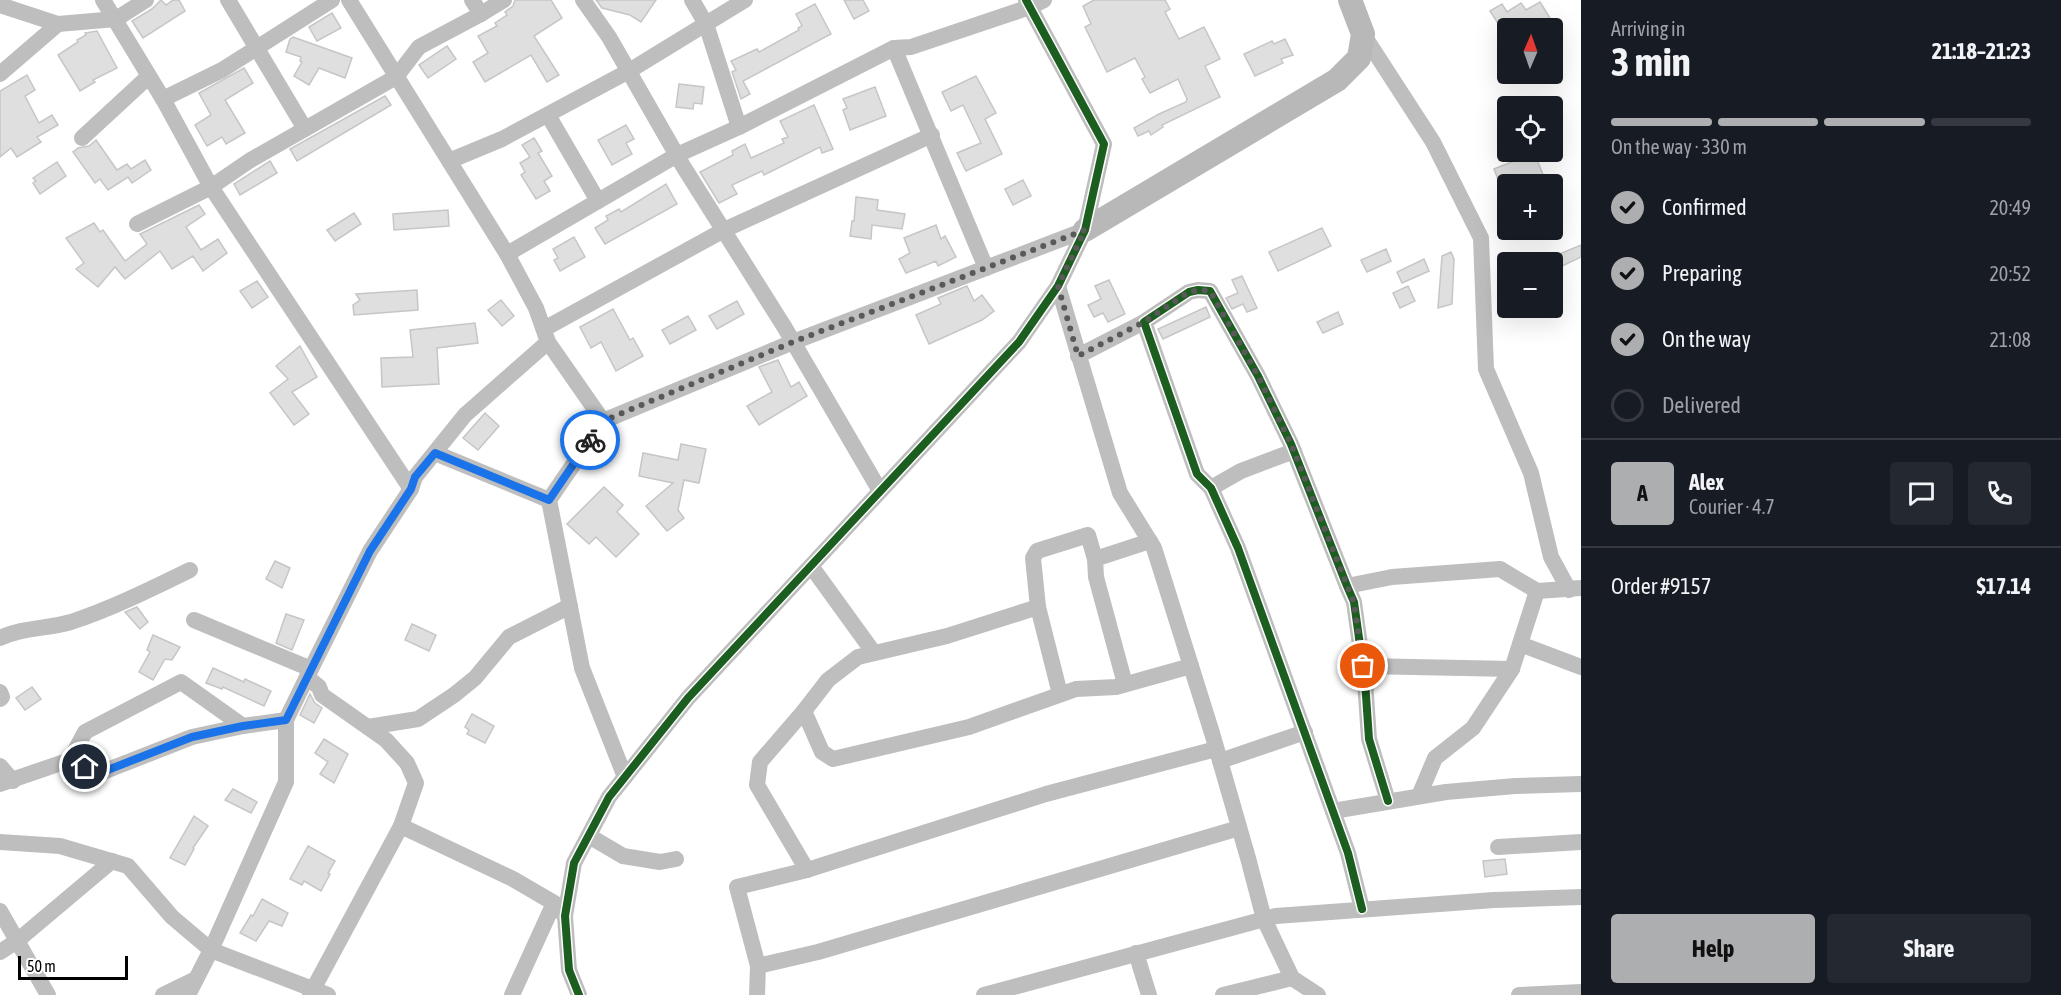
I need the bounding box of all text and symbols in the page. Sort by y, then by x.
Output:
text: Arriving in [1611,17,1685,40]
north arrow [1497,18,1563,84]
map controls [1497,18,1563,318]
text: 21:18–21:23 [1932,38,2031,64]
text: 3 min [1611,40,1691,84]
button: locate [1497,96,1563,162]
text: On the way · 330 m [1611,135,1747,158]
button: + [1497,174,1563,240]
icon: check [1611,191,1644,224]
text: Confirmed [1662,194,1747,220]
text: 20:49 [1989,196,2031,219]
button: − [1497,252,1563,318]
icon: check [1611,257,1644,290]
text: Preparing [1662,260,1742,286]
text: 20:52 [1989,262,2031,285]
icon: check [1611,323,1644,356]
text: On the way [1662,326,1751,352]
text: 21:08 [1989,328,2031,351]
text: Delivered [1662,392,1741,418]
courier [560,410,620,470]
icon: bike [574,424,607,457]
button: chat [1890,462,1953,525]
button: phone [1968,462,2031,525]
text: Alex [1689,469,1724,495]
text: A [1637,480,1648,506]
text: Courier · 4.7 [1689,495,1775,518]
text: Order #9157 [1611,573,1711,599]
text: $17.14 [1976,573,2031,599]
pin [1337,640,1388,691]
icon: bag [1346,649,1379,682]
pin [59,741,110,792]
icon: home [68,750,101,783]
button: Help [1611,914,1815,983]
button: Share [1827,914,2031,983]
scale bar [18,953,128,980]
text: 50 m [27,957,56,975]

